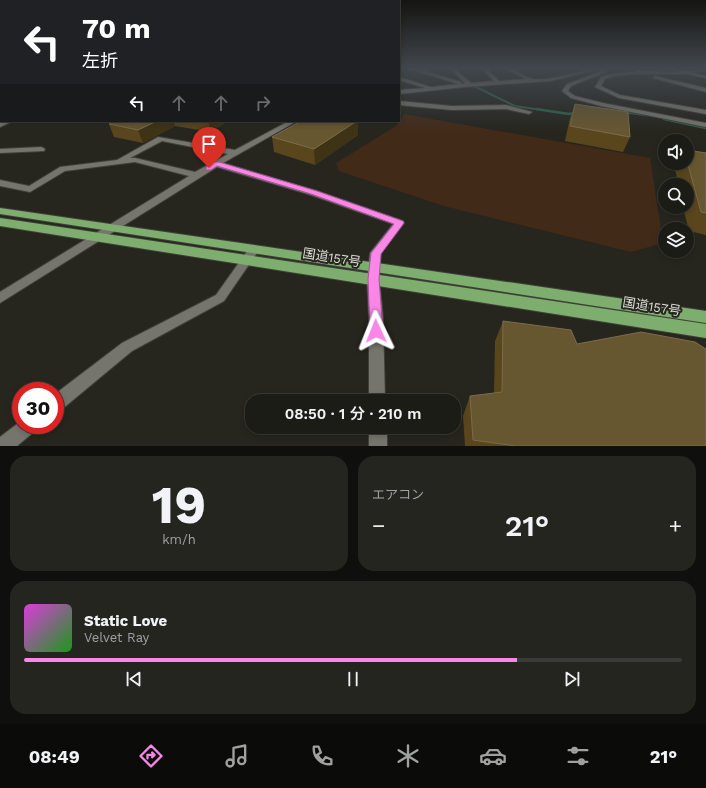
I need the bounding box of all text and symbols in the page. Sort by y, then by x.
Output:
text: 70 m [82,12,151,45]
icon: left [16,16,68,68]
text: 左折 [82,50,118,71]
icon: left [126,92,148,114]
icon: ahead [168,92,190,114]
icon: ahead [210,92,232,114]
icon: right [252,92,274,114]
pin [192,127,226,168]
icon: arrive [198,133,220,155]
map controls [658,134,694,258]
button: sound [658,134,694,170]
button: search [658,178,694,214]
button: layers [658,222,694,258]
street label: 国道157号 [302,245,362,270]
street label: 国道157号 [622,294,682,319]
position arrow [355,310,397,352]
speed limit sign: 30 [12,382,64,434]
text: 08:50 · 1 分 · 210 m [285,405,421,423]
text: 19 [152,475,206,536]
text: エアコン [372,487,424,502]
text: 21° [505,508,549,543]
text: − [372,513,385,538]
text: + [669,513,682,538]
text: km/h [162,532,196,547]
text: Static Love [84,612,167,630]
text: Velvet Ray [84,630,149,645]
icon: previous [123,668,145,690]
icon: pause [342,668,364,690]
icon: next [561,668,583,690]
icon: directions [137,742,165,770]
icon: music [223,742,251,770]
icon: phone [308,742,336,770]
icon: climate [394,742,422,770]
icon: car [479,742,507,770]
icon: filters [564,742,592,770]
text: 08:49 [29,746,80,767]
text: 21° [650,746,677,767]

